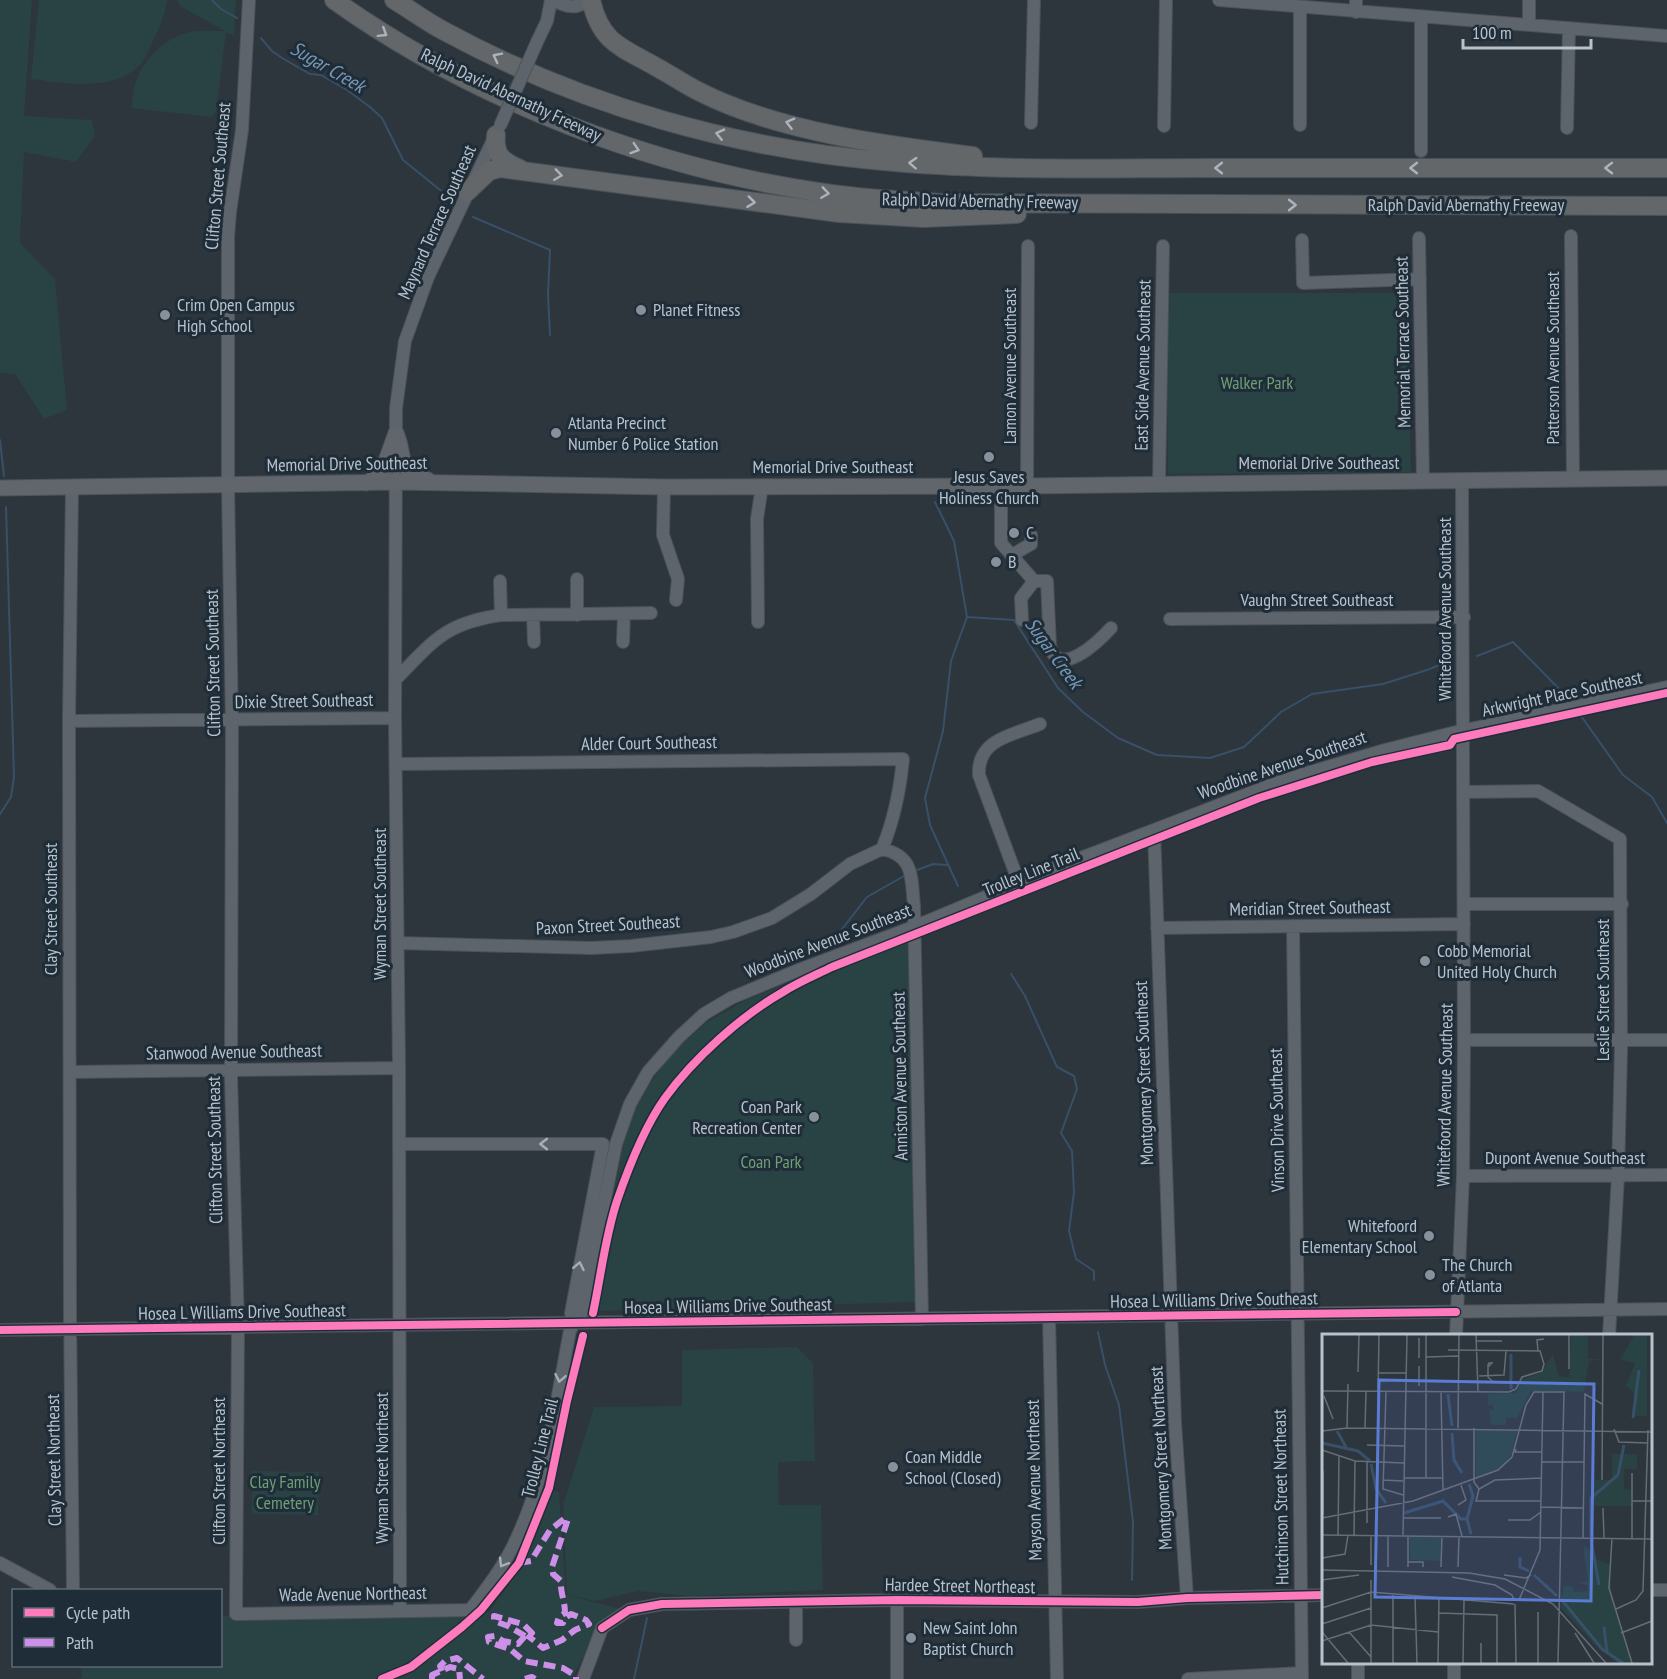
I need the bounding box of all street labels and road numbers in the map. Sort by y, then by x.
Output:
street label: Ralph David Abernathy Freeway [417,43,605,147]
street label: Clifton Street Southeast [200,101,235,251]
street label: Maynard Terrace Southeast [392,141,481,303]
street label: Ralph David Abernathy Freeway [882,187,1079,214]
street label: Ralph David Abernathy Freeway [1368,193,1564,216]
street label: Memorial Terrace Southeast [1390,256,1415,428]
street label: Patterson Avenue Southeast [1541,271,1564,445]
street label: East Side Avenue Southeast [1130,279,1155,451]
street label: Lamon Avenue Southeast [998,288,1021,444]
street label: Memorial Drive Southeast [266,451,428,476]
street label: Memorial Drive Southeast [1239,451,1399,474]
street label: Memorial Drive Southeast [753,455,913,478]
street label: Whitefoord Avenue Southeast [1433,517,1456,701]
street label: Vaughn Street Southeast [1240,588,1394,611]
street label: Clifton Street Southeast [200,589,225,737]
street label: Arkwright Place Southeast [1480,665,1644,722]
street label: Dixie Street Southeast [234,688,374,713]
street label: Woodbine Avenue Southeast [1195,725,1369,804]
street label: Alder Court Southeast [581,730,717,755]
street label: Wyman Street Southeast [368,828,391,980]
street label: Trolley Line Trail [979,842,1083,901]
street label: Clay Street Southeast [39,843,62,975]
street label: Meridian Street Southeast [1229,895,1391,920]
street label: Woodbine Avenue Southeast [741,898,914,983]
street label: Paxon Street Southeast [535,909,681,940]
street label: Leslie Street Southeast [1591,919,1614,1061]
street label: Montgomery Street Southeast [1129,980,1158,1166]
street label: Anniston Avenue Southeast [887,991,912,1161]
street label: Whitefoord Avenue Southeast [1431,1003,1458,1187]
street label: Stanwood Avenue Southeast [146,1038,322,1065]
street label: Vinson Drive Southeast [1264,1048,1289,1193]
street label: Clifton Street Southeast [202,1076,227,1224]
street label: Dupont Avenue Southeast [1485,1146,1645,1169]
street label: Hosea L Williams Drive Southeast [1110,1286,1318,1313]
street label: Hosea L Williams Drive Southeast [624,1292,832,1319]
street label: Hosea L Williams Drive Southeast [138,1298,346,1325]
street label: Montgomery Street Northeast [1144,1365,1177,1551]
street label: Wyman Street Northeast [370,1392,393,1544]
street label: Clay Street Northeast [41,1394,66,1526]
street label: Trolley Line Trail [516,1395,563,1500]
street label: Clifton Street Northeast [207,1397,230,1545]
street label: Mayson Avenue Northeast [1021,1399,1046,1561]
street label: Hutchinson Street Northeast [1267,1409,1294,1585]
street label: Hardee Street Northeast [885,1573,1036,1598]
street label: Wade Avenue Northeast [279,1581,427,1606]

